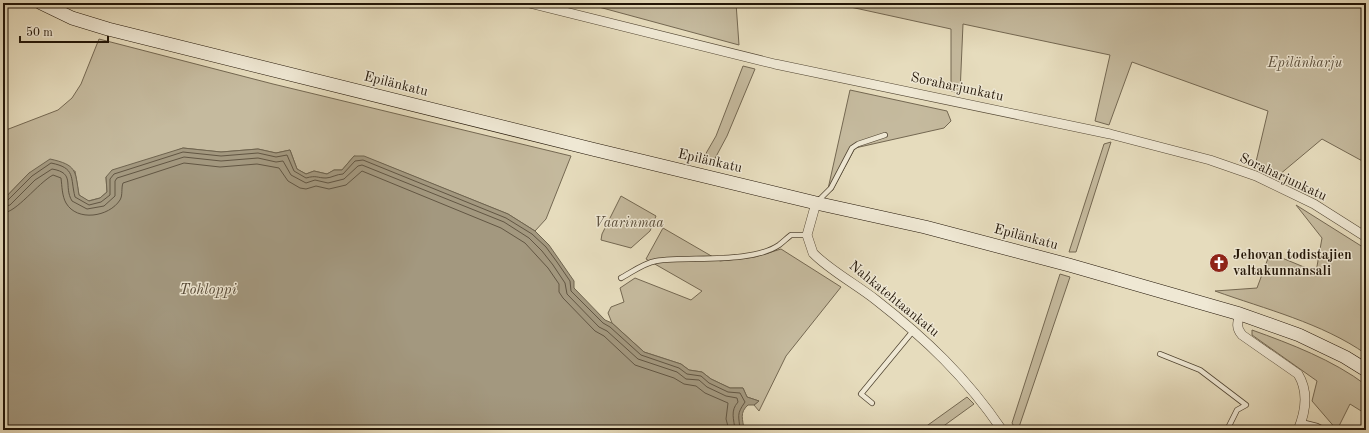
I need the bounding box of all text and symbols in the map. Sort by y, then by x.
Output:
scale bar [20,18,108,44]
text: 50 m [26,26,53,39]
park label: Epilänharju [1267,56,1342,71]
street label: Epilänkatu [363,69,430,99]
street label: Soraharjunkatu [909,70,1005,104]
street label: Epilänkatu [676,147,744,175]
street label: Soraharjunkatu [1237,151,1329,204]
park label: Vaarinmaa [594,216,664,230]
street label: Epilänkatu [993,222,1060,252]
place label: Jehovan todistajien valtakunnansali [1233,248,1352,278]
church icon: Jehovan todistajien valtakunnansali [1208,252,1230,274]
street label: Nahkatehtaankatu [846,259,942,340]
water label: Tohloppi [179,283,237,298]

